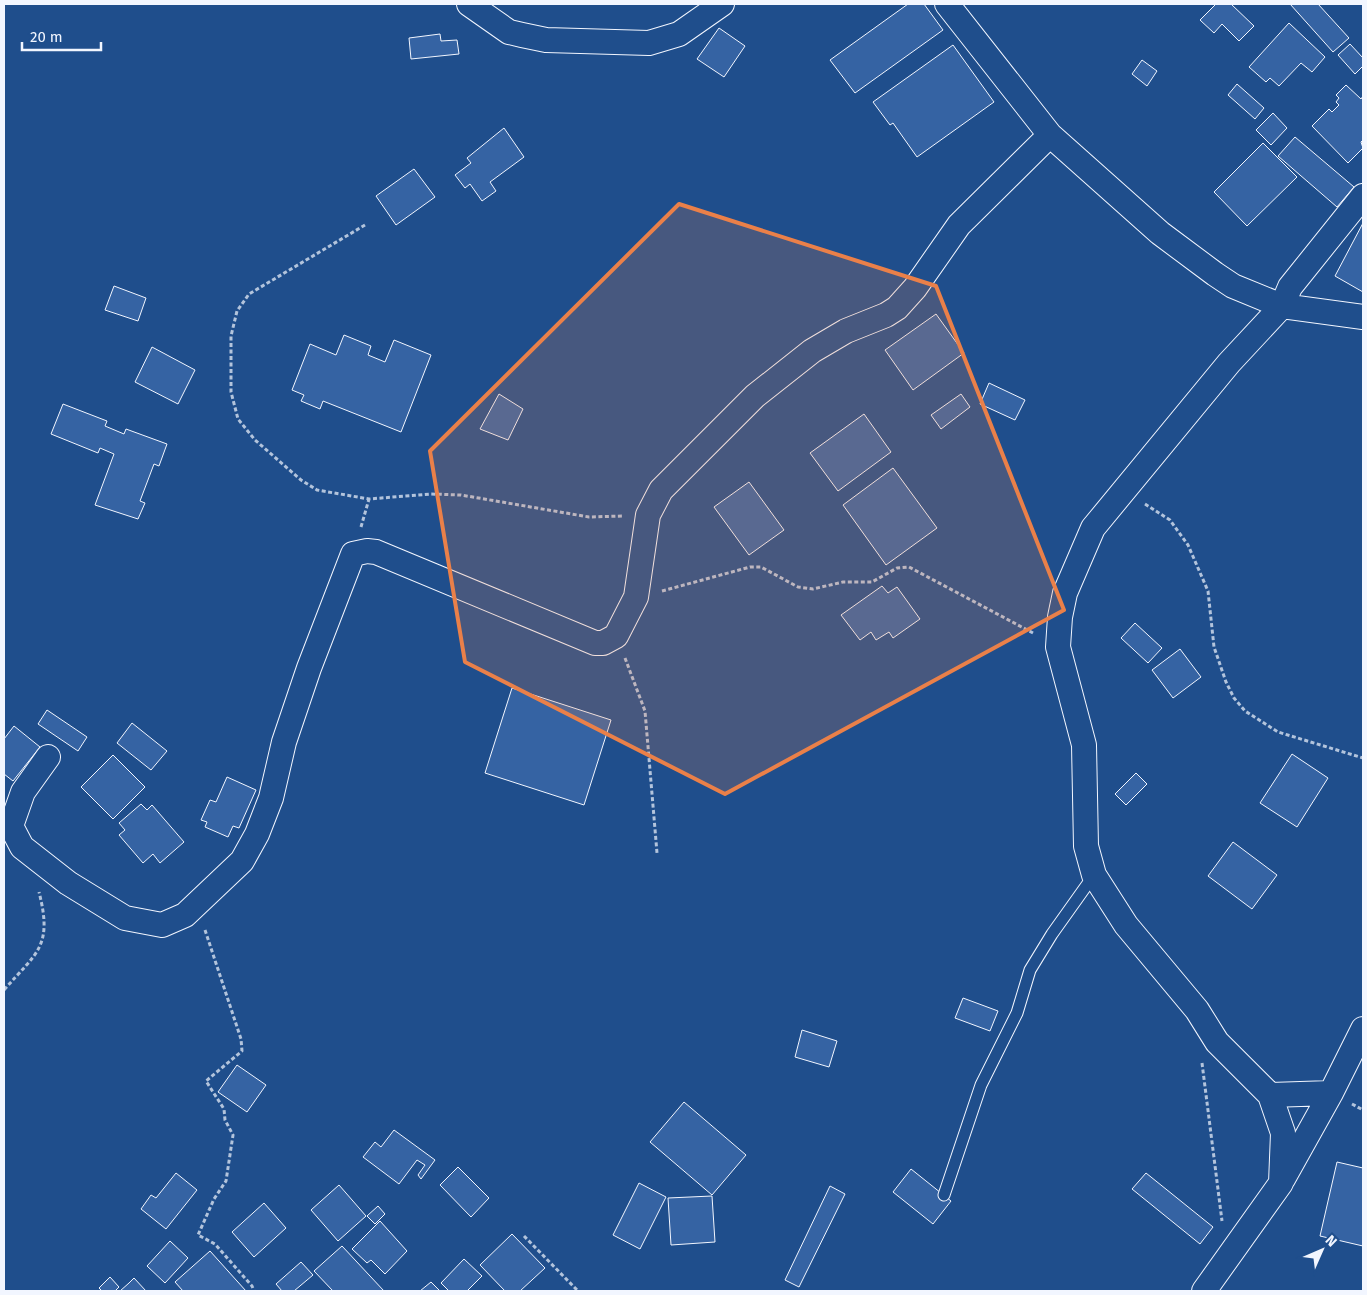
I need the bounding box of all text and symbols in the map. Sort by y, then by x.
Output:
scale bar [22,20,101,52]
text: 20 m [30,28,63,46]
north arrow [1297,1225,1347,1275]
text: N [1322,1232,1340,1250]

